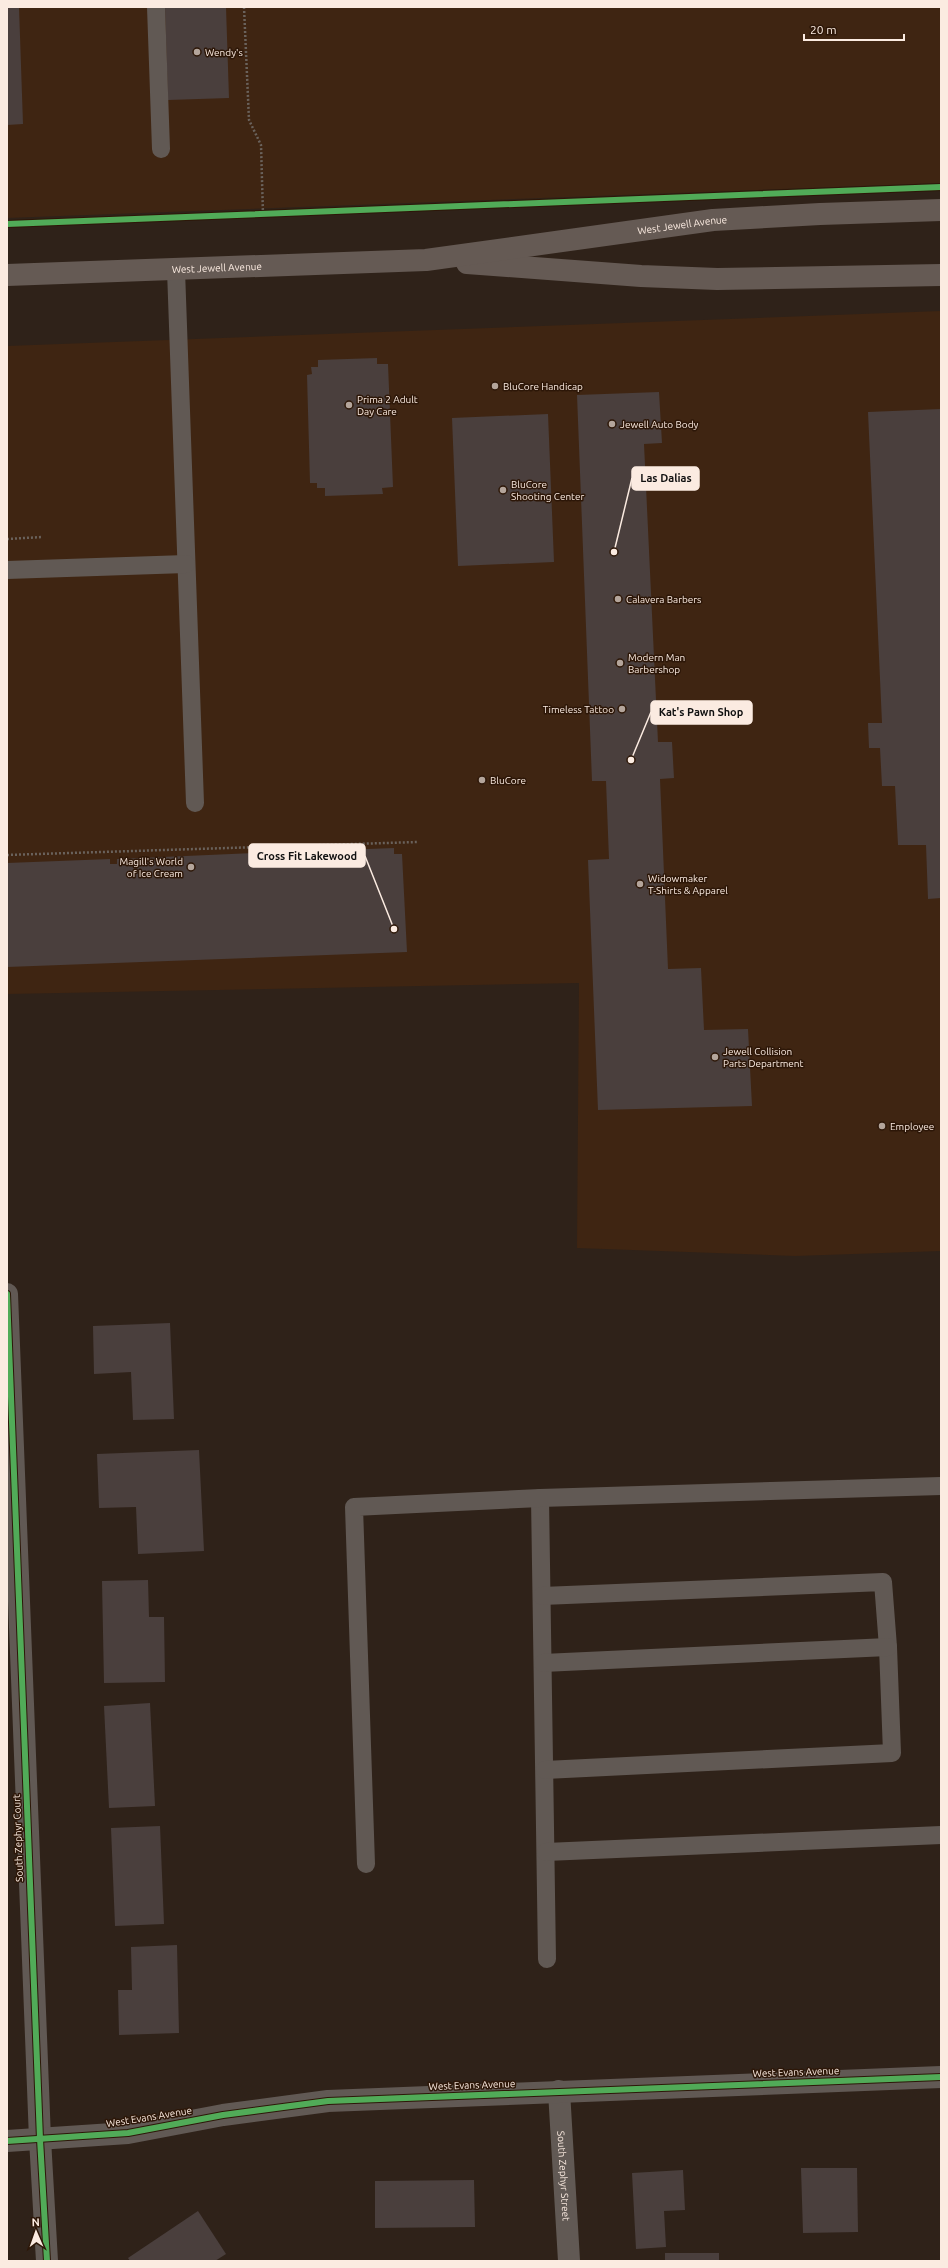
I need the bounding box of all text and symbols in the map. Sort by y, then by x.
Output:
scale bar [804,16,904,42]
text: 20 m [810,23,837,36]
marker: Wendy's [192,47,202,57]
place label: Wendy's [205,47,243,58]
street label: West Jewell Avenue [637,214,727,236]
street label: West Jewell Avenue [172,260,262,275]
marker: BluCore Handicap [490,381,500,391]
place label: BluCore Handicap [503,381,583,392]
place label: Prima 2 Adult Day Care [357,394,418,417]
marker: Prima 2 Adult Day Care [344,400,354,410]
marker: Jewell Auto Body [607,419,617,429]
place label: Jewell Auto Body [620,419,699,430]
callout: Las Dalias [632,467,699,490]
text: Las Dalias [640,472,692,484]
place label: BluCore Shooting Center [511,479,585,502]
marker: BluCore Shooting Center [498,485,508,495]
marker: Calavera Barbers [613,594,623,604]
place label: Calavera Barbers [626,594,701,605]
place label: Modern Man Barbershop [628,652,685,675]
marker: Modern Man Barbershop [615,658,625,668]
callout: Kat's Pawn Shop [651,701,752,724]
place label: Timeless Tattoo [543,704,614,715]
marker: Timeless Tattoo [617,704,627,714]
text: Kat's Pawn Shop [659,706,744,718]
marker: BluCore [477,775,487,785]
place label: BluCore [490,775,526,786]
callout: Cross Fit Lakewood [249,844,365,867]
text: Cross Fit Lakewood [257,850,357,862]
place label: Magill's World of Ice Cream [120,856,183,879]
marker: Magill's World of Ice Cream [186,862,196,872]
place label: Widowmaker T-Shirts & Apparel [648,873,728,896]
marker: Widowmaker T-Shirts & Apparel [635,879,645,889]
place label: Jewell Collision Parts Department [723,1046,804,1069]
marker: Jewell Collision Parts Department [710,1052,720,1062]
marker: Employee [877,1121,887,1131]
place label: Employee [890,1121,934,1132]
street label: South Zephyr Court [11,1794,25,1882]
street label: West Evans Avenue [752,2065,840,2079]
street label: West Evans Avenue [428,2078,516,2092]
street label: West Evans Avenue [105,2105,193,2129]
street label: South Zephyr Street [556,2130,572,2221]
north arrow [16,2212,56,2252]
text: N [31,2216,40,2228]

